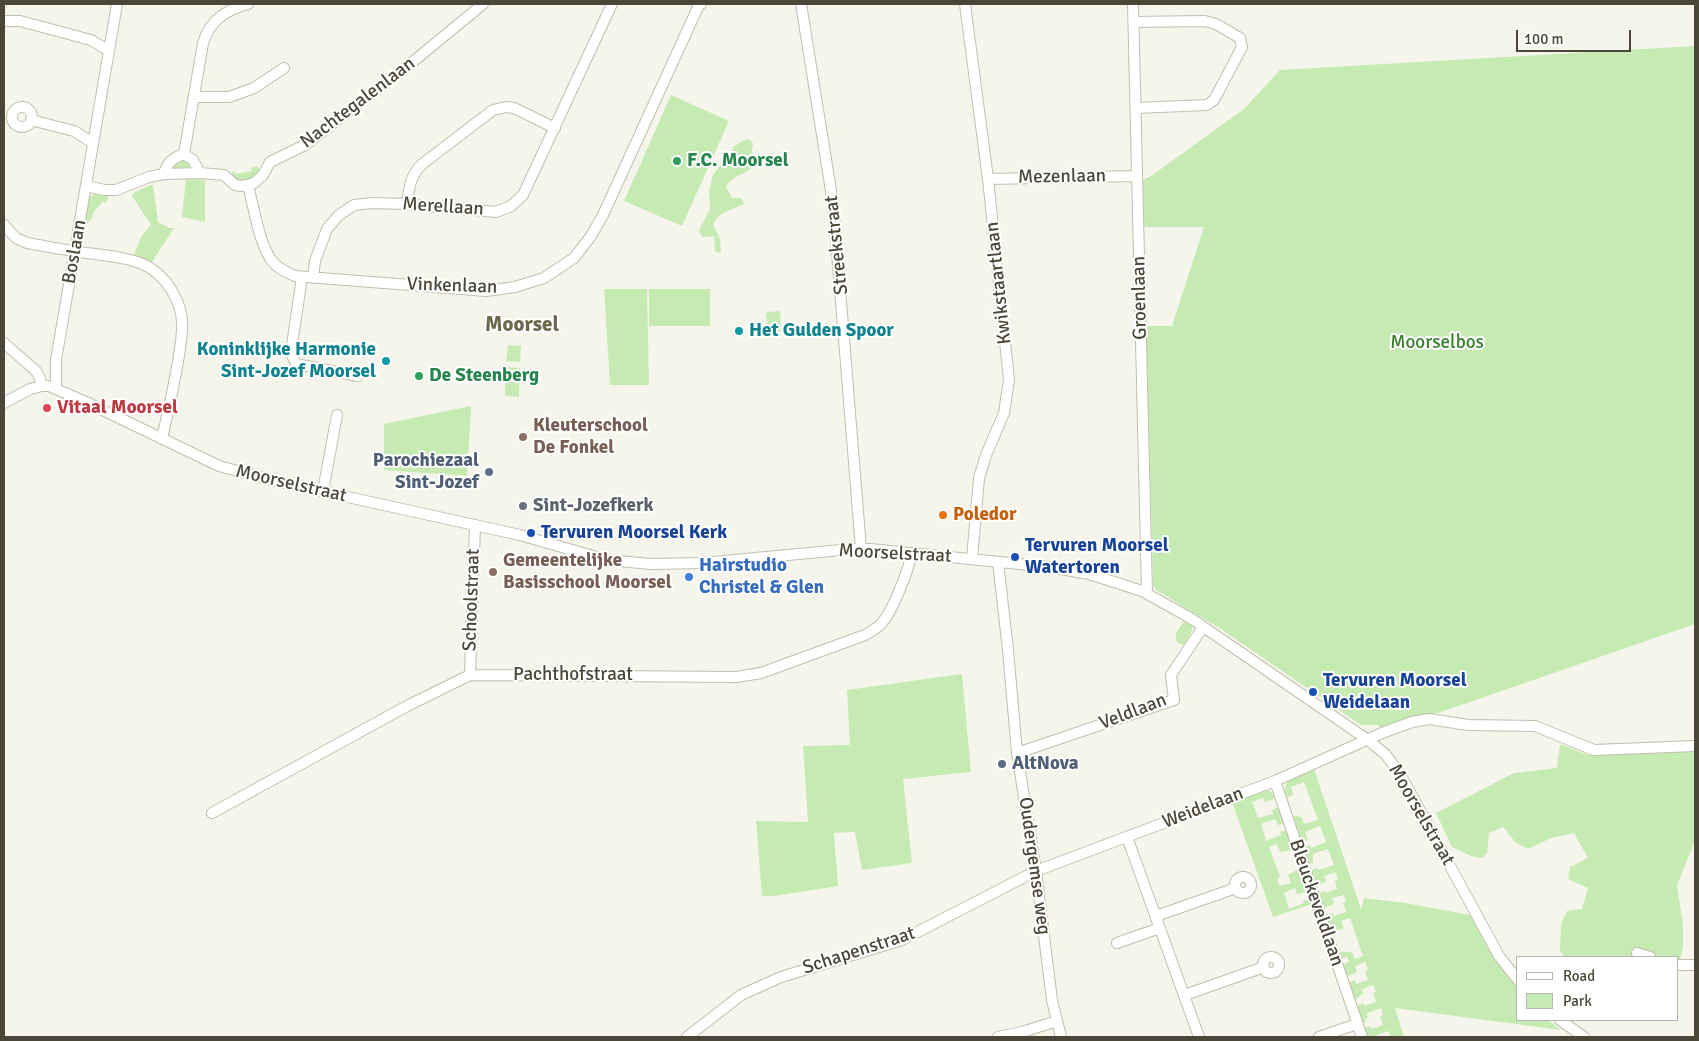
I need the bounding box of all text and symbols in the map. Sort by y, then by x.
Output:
scale bar [1519,20,1634,52]
text: 100 m [1524,30,1564,48]
street label: Nachtegalenlaan [296,52,420,154]
place label: F.C. Moorsel [687,150,789,172]
marker: F.C. Moorsel [671,155,683,167]
street label: Mezenlaan [1018,165,1106,189]
street label: Merellaan [402,193,484,221]
street label: Streekstraat [820,194,854,296]
street label: Boslaan [58,218,92,286]
street label: Kwikstaartlaan [981,221,1017,345]
street label: Groenlaan [1128,256,1152,340]
street label: Vinkenlaan [406,273,498,299]
district label: Moorsel [485,312,559,338]
place label: Het Gulden Spoor [749,320,894,342]
marker: Het Gulden Spoor [733,325,745,337]
park label: Moorselbos [1390,332,1484,354]
place label: Koninklijke Harmonie Sint-Jozef Moorsel [197,339,376,383]
marker: Koninklijke Harmonie Sint-Jozef Moorsel [380,355,392,367]
place label: De Steenberg [429,365,539,387]
marker: De Steenberg [413,370,425,382]
place label: Vitaal Moorsel [57,397,178,419]
marker: Vitaal Moorsel [41,402,53,414]
place label: Kleuterschool De Fonkel [533,415,648,459]
marker: Kleuterschool De Fonkel [517,431,529,443]
place label: Parochiezaal Sint-Jozef [373,450,479,494]
street label: Moorselstraat [233,460,349,508]
marker: Parochiezaal Sint-Jozef [483,466,495,478]
place label: Sint-Jozefkerk [533,495,653,517]
marker: Sint-Jozefkerk [517,500,529,512]
place label: Poledor [953,504,1017,526]
marker: Poledor [937,509,949,521]
place label: Tervuren Moorsel Kerk [541,522,727,544]
marker: Tervuren Moorsel Kerk [525,527,537,539]
place label: Tervuren Moorsel Watertoren [1025,535,1169,579]
street label: Moorselstraat [838,540,952,568]
street label: Schoolstraat [459,548,485,652]
place label: Gemeentelijke Basisschool Moorsel [503,550,672,594]
marker: Tervuren Moorsel Watertoren [1009,551,1021,563]
place label: Hairstudio Christel & Glen [699,555,824,599]
marker: Gemeentelijke Basisschool Moorsel [487,566,499,578]
marker: Hairstudio Christel & Glen [683,571,695,583]
street label: Pachthofstraat [513,664,633,686]
place label: Tervuren Moorsel Weidelaan [1323,670,1467,714]
marker: Tervuren Moorsel Weidelaan [1307,686,1319,698]
street label: Veldlaan [1096,689,1170,735]
place label: AltNova [1012,753,1079,775]
marker: AltNova [996,758,1008,770]
street label: Moorselstraat [1383,760,1459,870]
street label: Weidelaan [1159,782,1247,834]
street label: Oudergemse weg [1013,796,1055,936]
street label: Bleuckeveldlaan [1284,837,1348,969]
street label: Schapenstraat [800,922,918,980]
legend [1516,956,1679,1021]
text: Road [1563,967,1595,985]
text: Park [1563,992,1592,1010]

